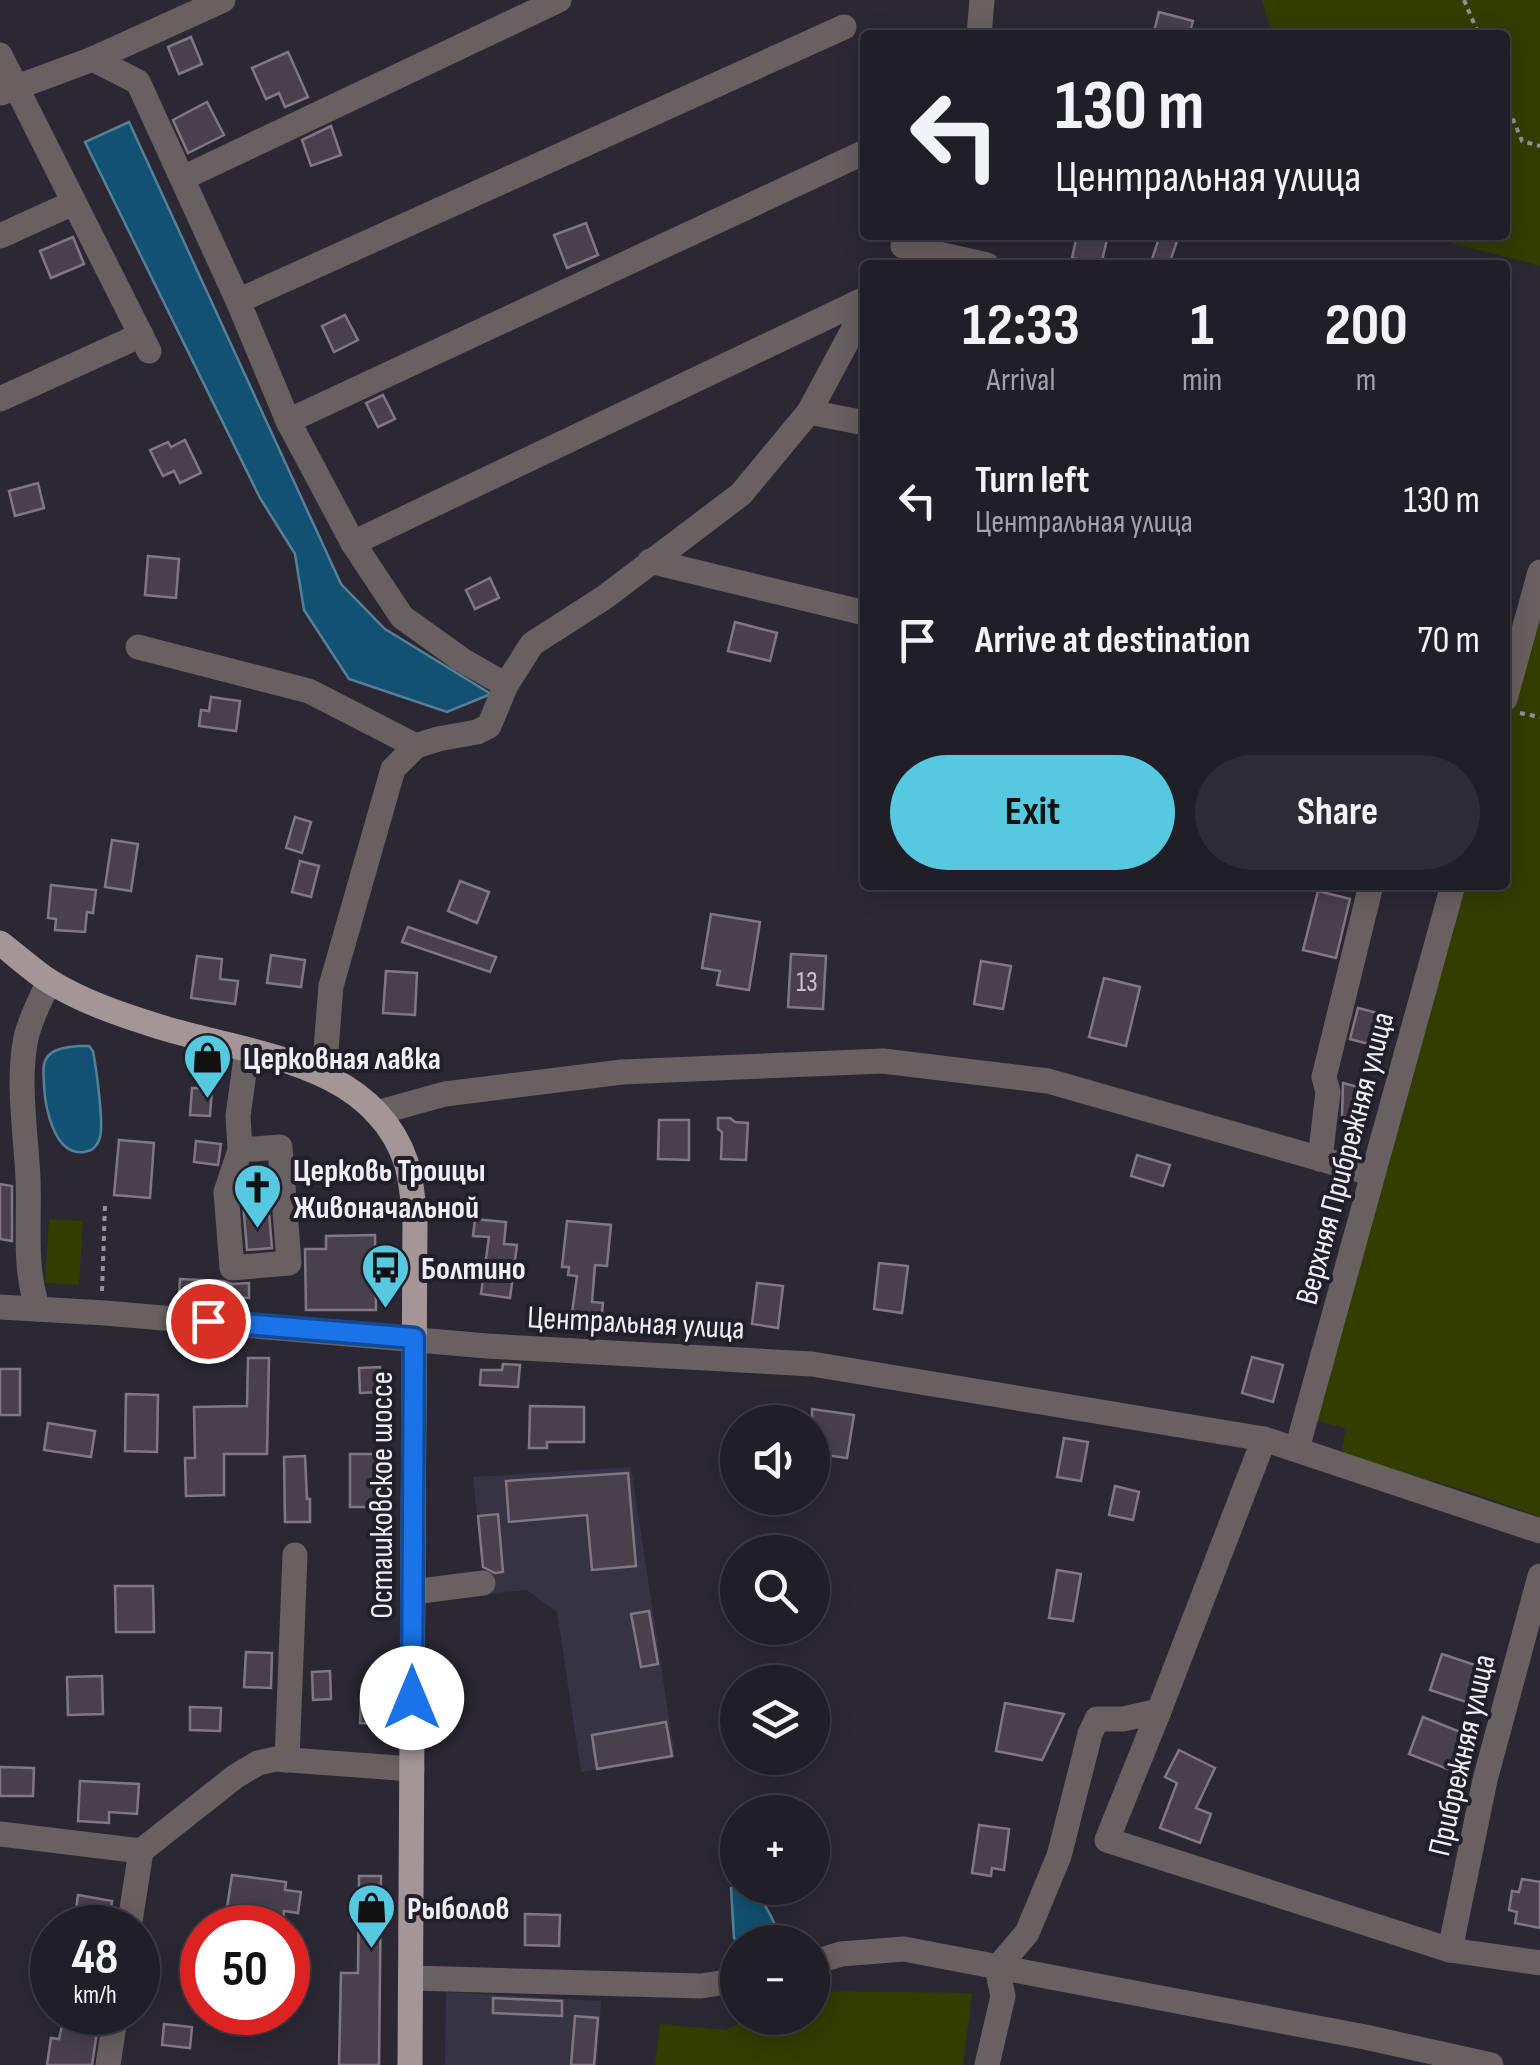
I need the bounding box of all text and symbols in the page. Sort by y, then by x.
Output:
text: 130 m [1055,65,1204,149]
icon: left [890,70,1020,200]
text: Центральная улица [1055,150,1361,205]
text: 12:33 [962,290,1080,362]
text: 1 [1190,290,1214,362]
text: 200 [1324,290,1408,362]
text: Arrival [987,361,1055,400]
text: min [1182,361,1222,400]
text: m [1356,361,1376,400]
text: Turn left [975,458,1089,503]
icon: left [890,473,945,528]
text: 130 m [1403,478,1480,523]
text: Центральная улица [975,503,1193,542]
icon: arrive [890,613,945,668]
text: Arrive at destination [975,618,1250,663]
text: 70 m [1418,618,1480,663]
button: Exit [890,755,1175,870]
button: Share [1195,755,1480,870]
house number: 13 [796,966,818,999]
street label: Верхняя Прибрежняя улица [1288,1008,1403,1309]
shop icon: Церковная лавка [182,1032,234,1100]
place label: Церковная лавка [243,1040,441,1079]
place label: Церковь Троицы Живоначальной [293,1152,486,1228]
church icon: Церковь Троицы Живоначальной [232,1162,284,1230]
bus stop icon: Болтино [360,1242,412,1310]
place label: Болтино [421,1250,526,1289]
pin [166,1279,251,1364]
icon: arrive [181,1294,236,1349]
street label: Центральная улица [526,1298,746,1349]
street label: Осташковское шоссе [363,1371,402,1619]
map controls [720,1405,830,2035]
button: sound [720,1405,830,1515]
button: search [720,1535,830,1645]
position arrow [360,1646,464,1750]
street label: Прибрежняя улица [1420,1651,1505,1860]
button: layers [720,1665,830,1775]
button: + [720,1795,830,1905]
shop icon: Рыболов [346,1882,398,1950]
place label: Рыболов [407,1890,509,1929]
speed limit sign: 50 [180,1905,310,2035]
button: − [720,1925,830,2035]
text: 48 [72,1928,118,1988]
text: km/h [73,1980,117,2011]

